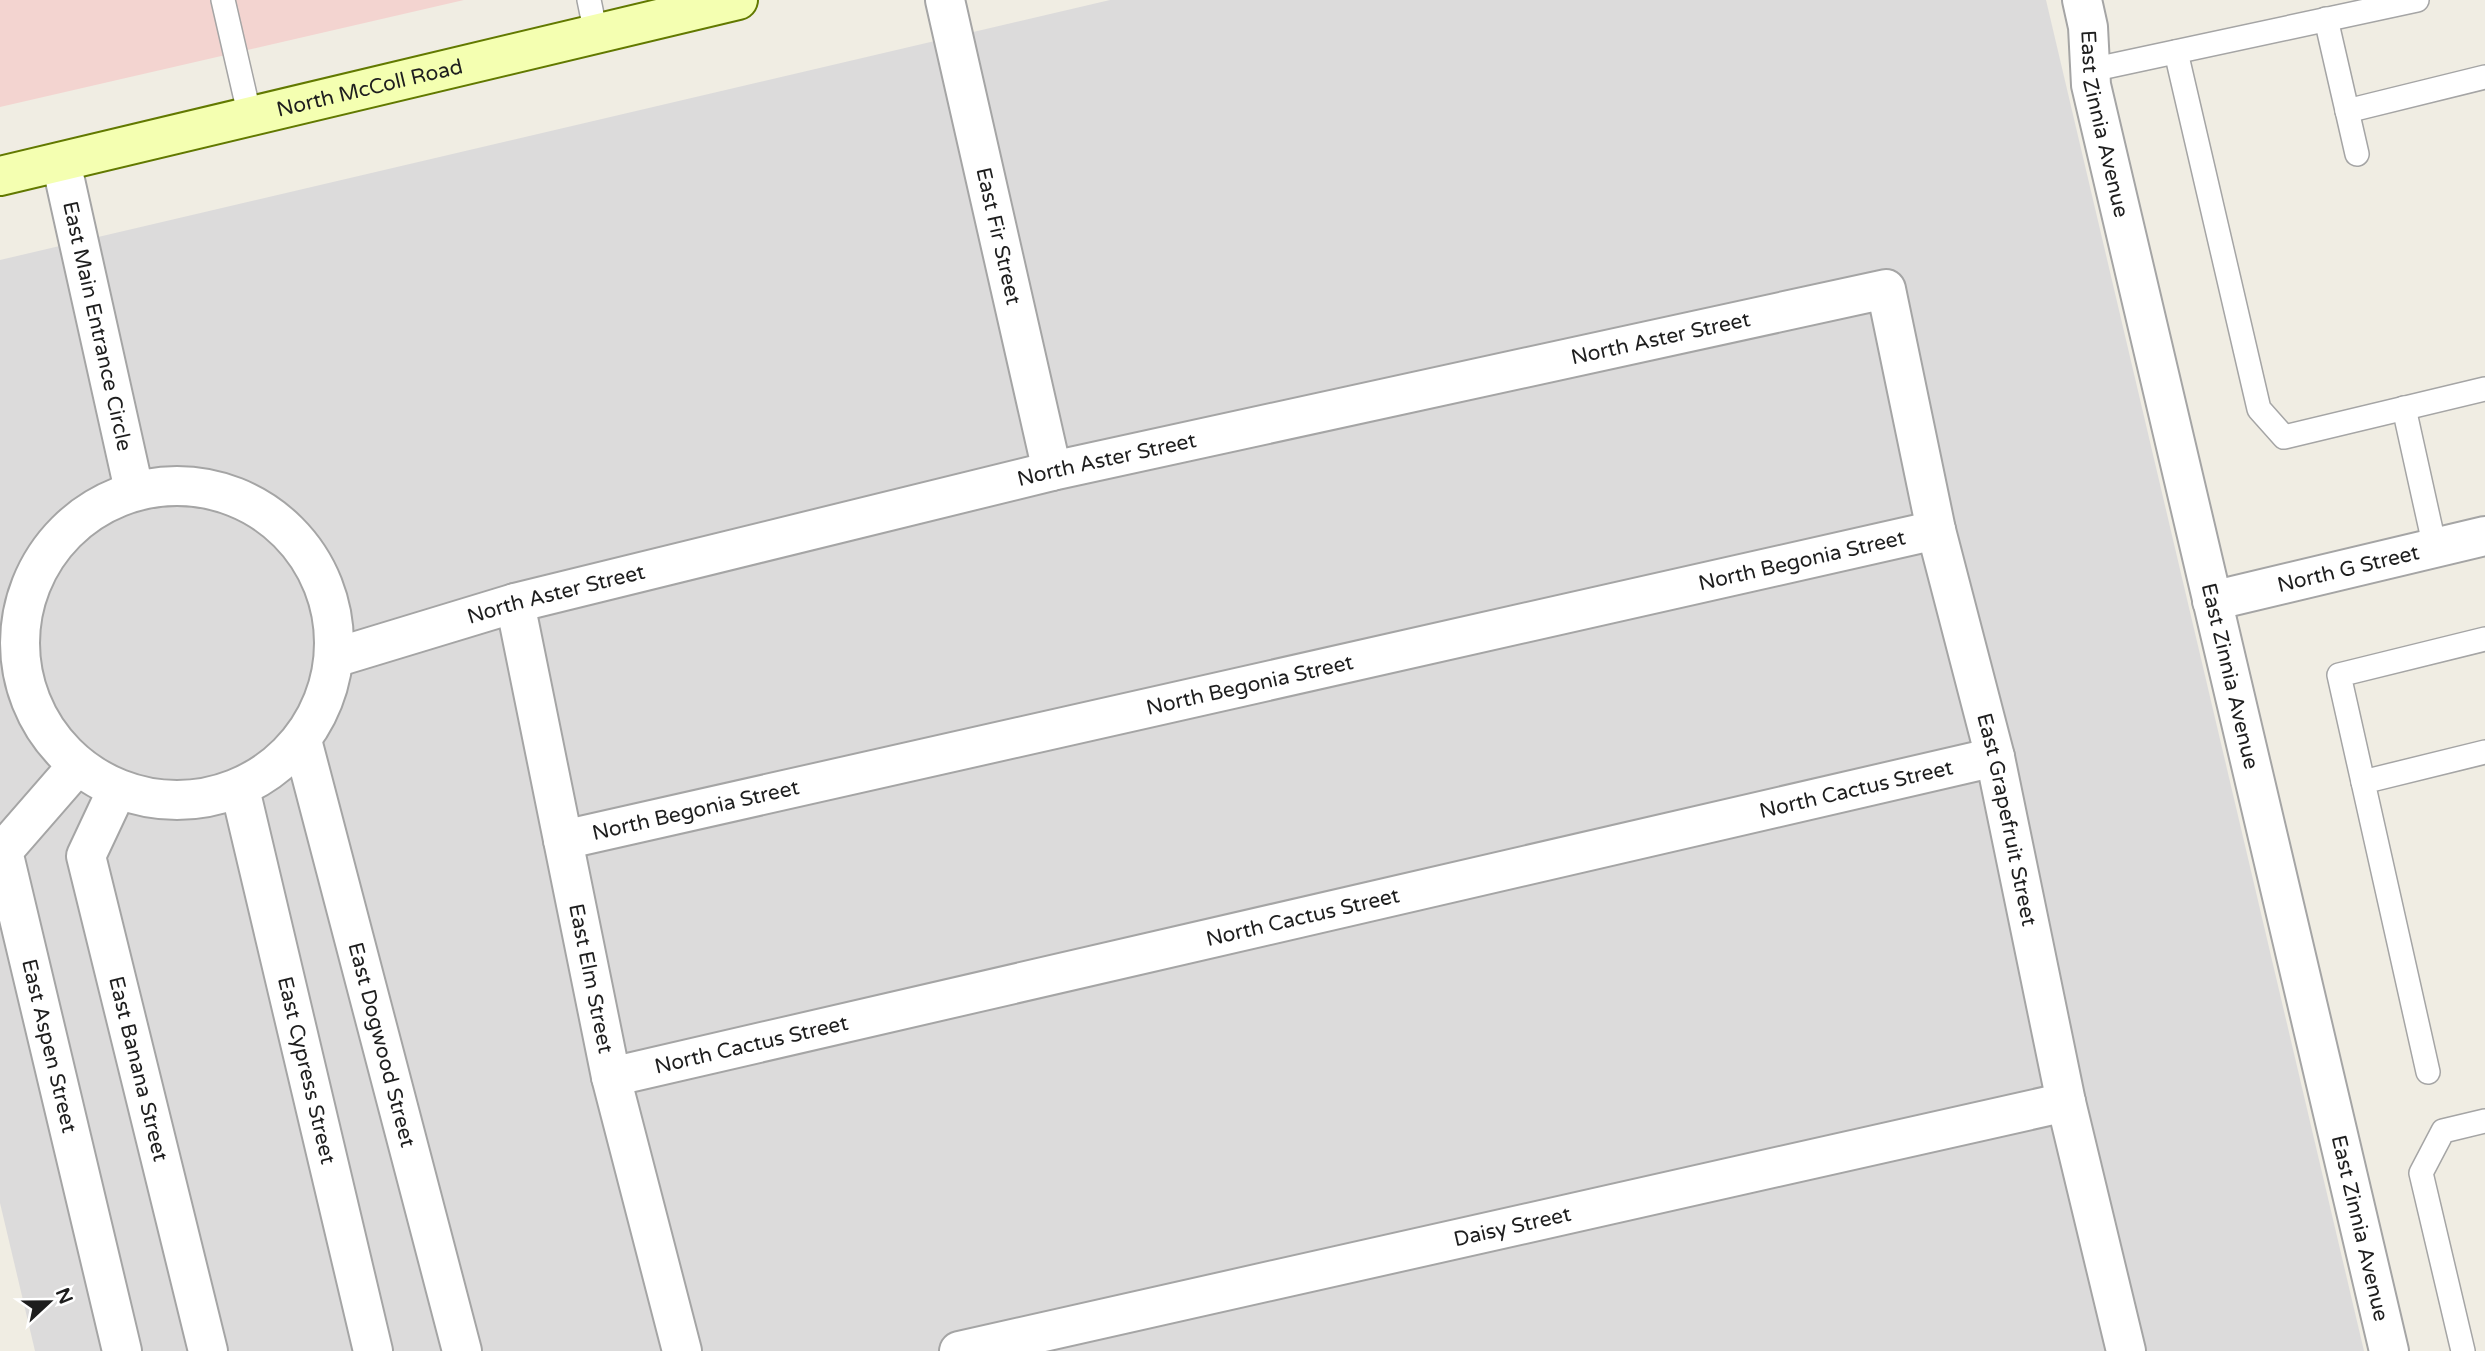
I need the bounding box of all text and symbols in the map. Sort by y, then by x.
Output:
street label: East Zinnia Avenue [2076,29,2134,220]
street label: North McColl Road [274,54,465,122]
street label: East Fir Street [971,165,1026,307]
street label: East Main Entrance Circle [58,199,137,453]
street label: North Aster Street [1569,307,1752,370]
street label: North Aster Street [1015,427,1198,492]
street label: North Begonia Street [1696,525,1908,596]
street label: North G Street [2275,540,2422,598]
street label: North Aster Street [464,559,647,629]
street label: East Zinnia Avenue [2196,581,2264,772]
street label: North Begonia Street [1144,649,1356,720]
street label: East Grapefruit Street [1972,710,2042,928]
street label: North Cactus Street [1757,755,1955,824]
street label: North Begonia Street [590,775,802,846]
street label: North Cactus Street [1204,883,1402,952]
street label: East Elm Street [564,901,618,1055]
street label: East Dogwood Street [343,940,421,1150]
street label: East Aspen Street [17,956,82,1135]
street label: East Banana Street [104,974,173,1164]
street label: East Cypress Street [272,974,341,1167]
street label: North Cactus Street [652,1010,850,1079]
street label: East Zinnia Avenue [2326,1132,2394,1324]
street label: Daisy Street [1451,1201,1573,1252]
north arrow [14,1267,84,1337]
text: N [51,1285,77,1307]

